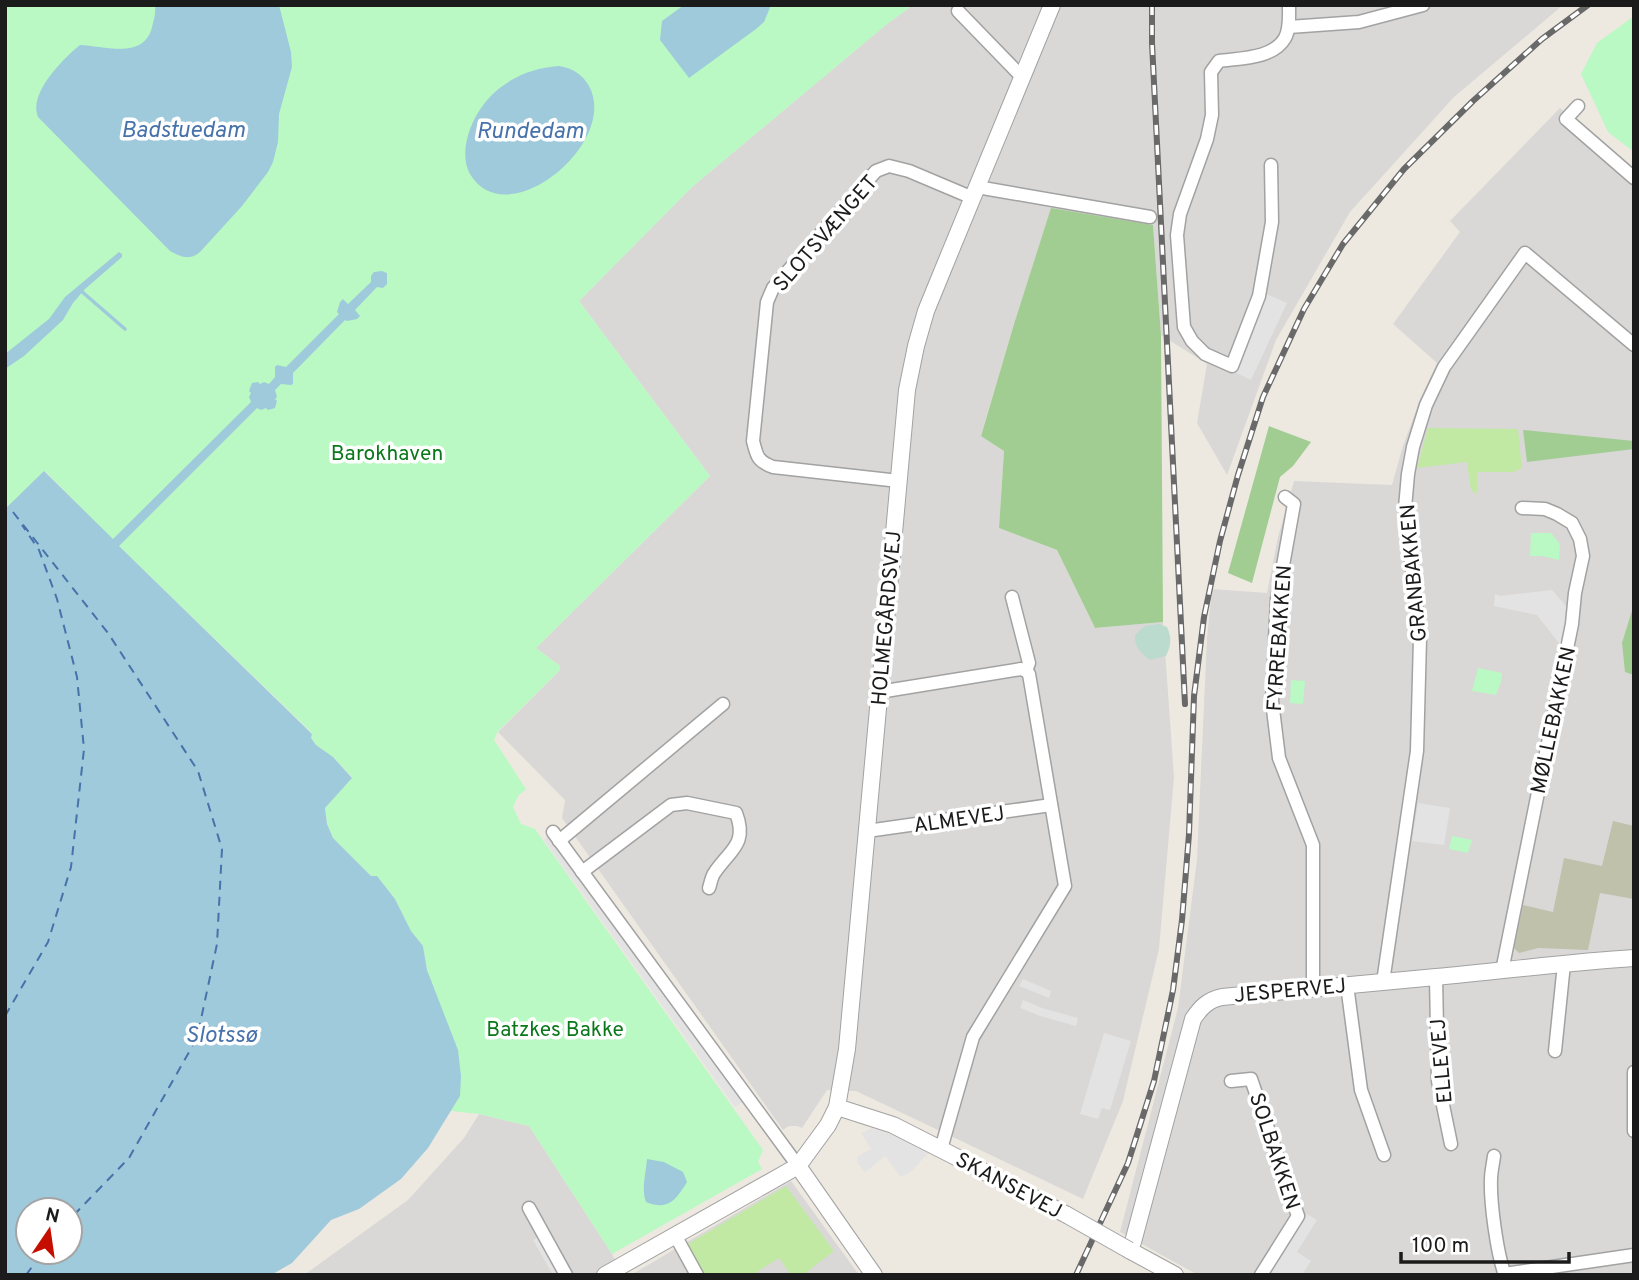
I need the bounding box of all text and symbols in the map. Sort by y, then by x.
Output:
water label: Badstuedam [121,117,245,146]
water label: Rundedam [476,118,584,147]
street label: SLOTSVÆNGET [768,170,884,298]
park label: Barokhaven [331,441,443,468]
street label: GRANBAKKEN [1395,503,1434,643]
street label: HOLMEGÅRDSVEJ [866,530,909,707]
street label: FYRREBAKKEN [1262,564,1299,712]
street label: MØLLEBAKKEN [1526,644,1583,796]
street label: ALMEVEJ [912,801,1007,840]
street label: JESPERVEJ [1233,973,1347,1010]
park label: Batzkes Bakke [486,1017,624,1044]
street label: ELLEVEJ [1425,1017,1460,1105]
water label: Slotssø [185,1022,259,1051]
street label: SOLBAKKEN [1242,1090,1305,1213]
street label: SKANSEVEJ [950,1147,1066,1226]
north arrow [14,1196,84,1266]
text: N [43,1203,62,1230]
scale bar [1401,1220,1569,1264]
text: 100 m [1412,1233,1469,1260]

